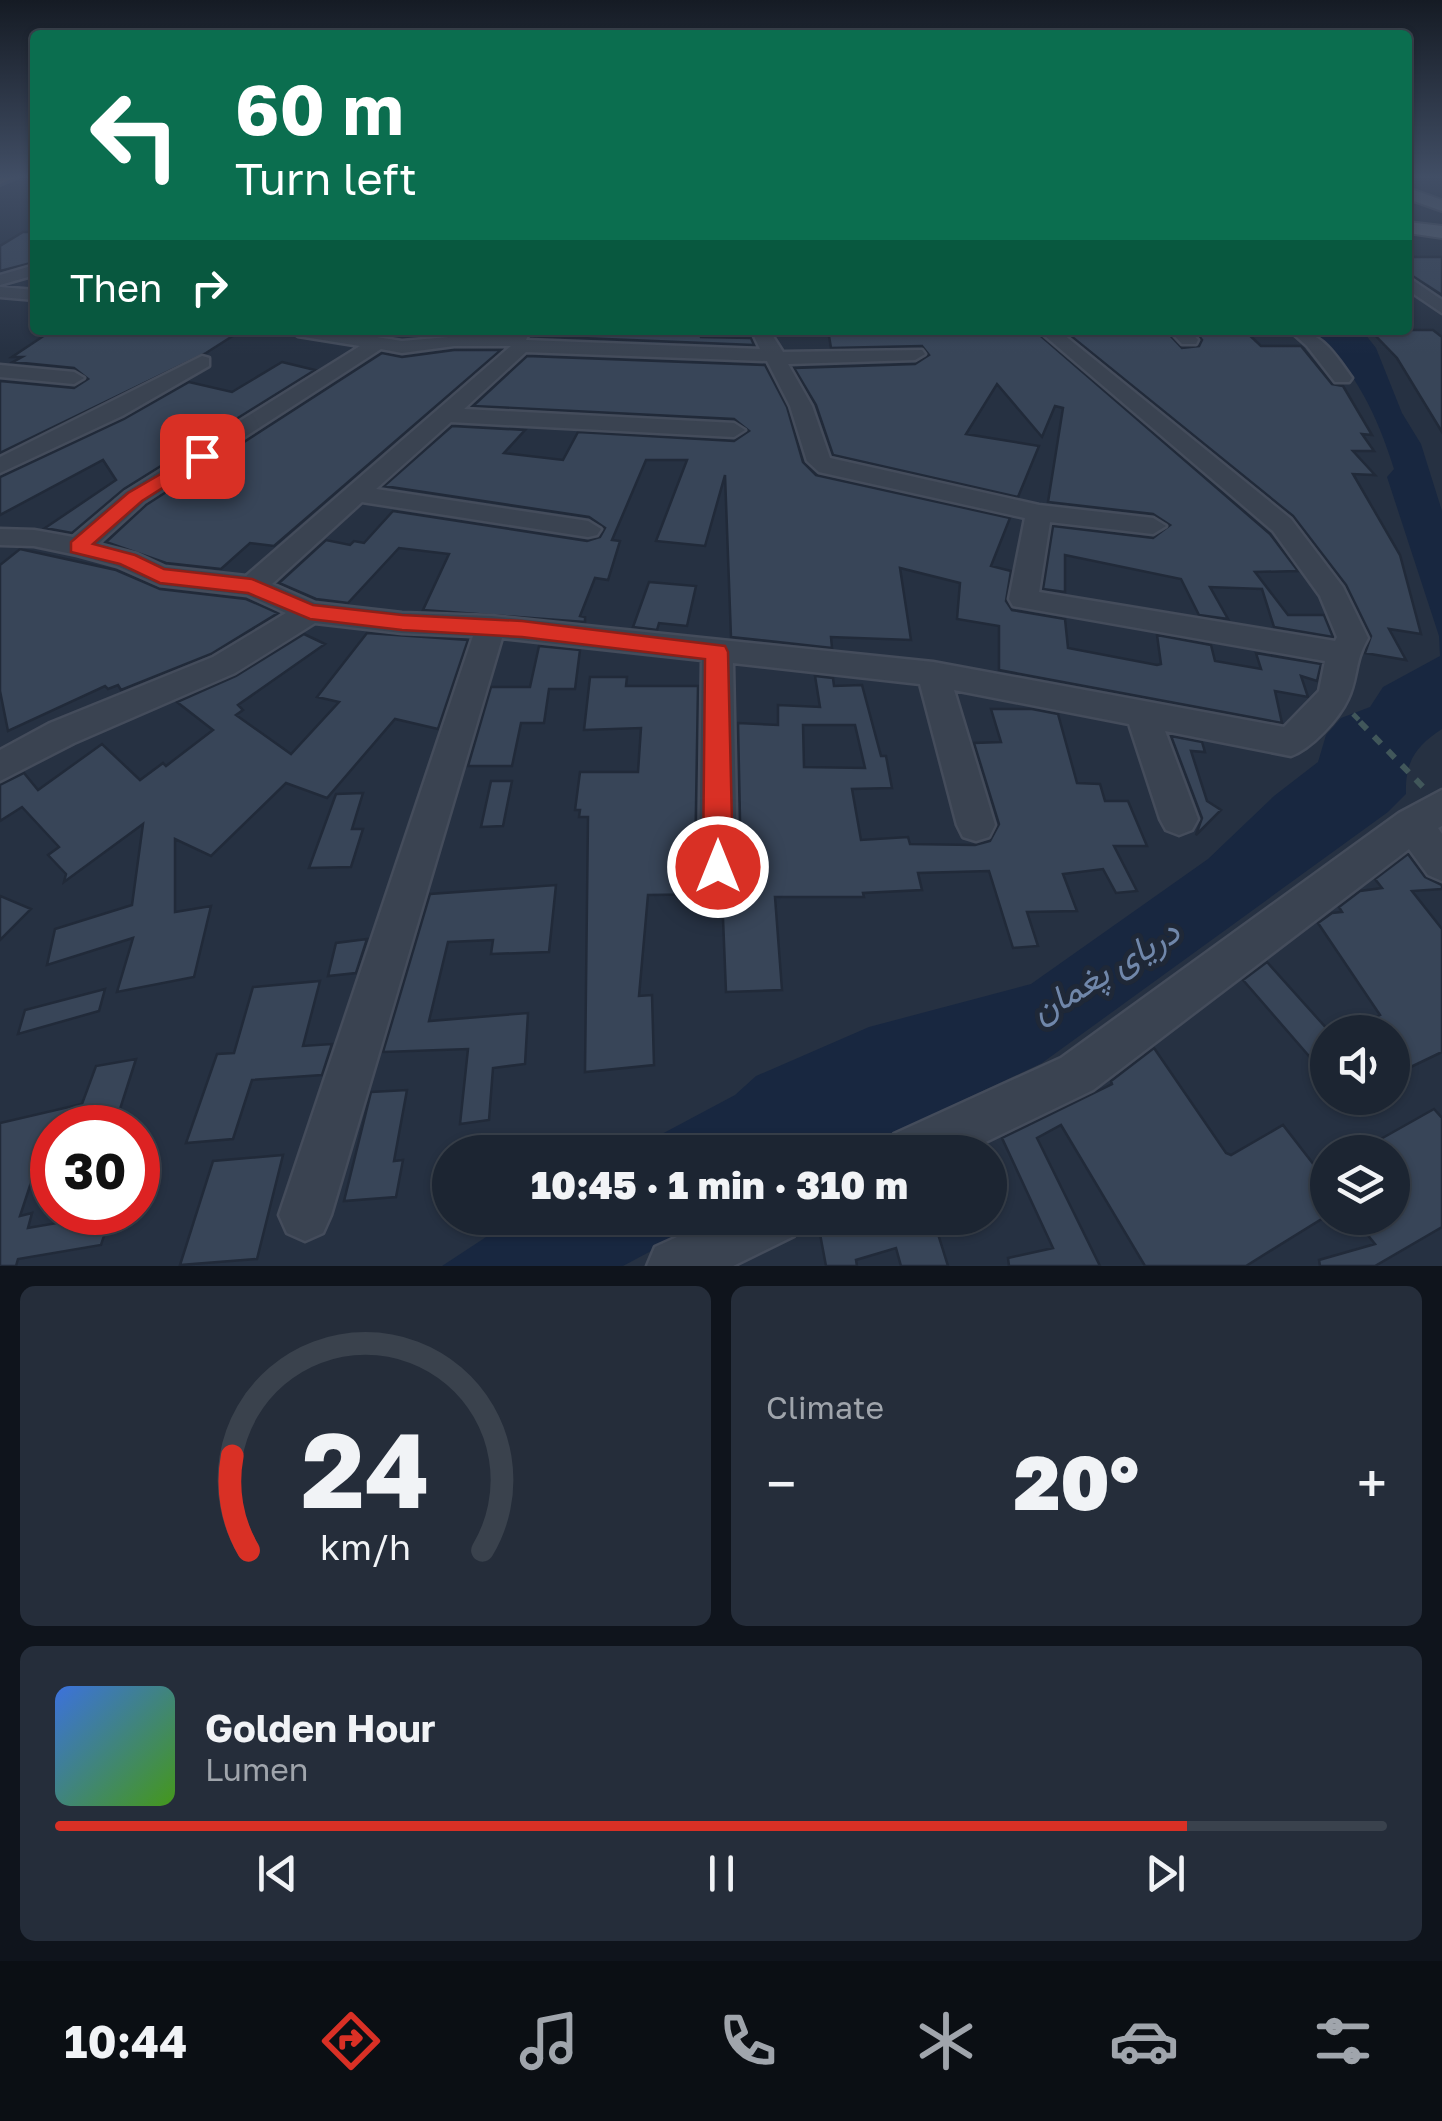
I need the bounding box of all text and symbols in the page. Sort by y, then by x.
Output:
text: 60 m [235,66,404,150]
icon: left [70,70,200,200]
text: Turn left [235,151,417,205]
icon: right [182,260,237,315]
text: Then [70,265,162,310]
pin [160,414,245,499]
icon: arrive [175,429,230,484]
position arrow [666,815,770,919]
water label: دریای پغمان [1022,909,1190,1034]
map controls [1310,1015,1410,1235]
button: sound [1310,1015,1410,1115]
speed limit sign: 30 [30,1105,160,1235]
button: layers [1310,1135,1410,1235]
text: 10:45 · 1 min · 310 m [531,1162,908,1207]
text: Climate [766,1388,884,1426]
text: 24 [301,1406,430,1531]
text: 20° [1014,1436,1139,1527]
text: − [766,1450,796,1516]
text: + [1357,1450,1387,1516]
text: km/h [320,1525,411,1568]
text: Golden Hour [205,1705,436,1750]
text: Lumen [205,1750,309,1788]
icon: previous [250,1846,305,1901]
icon: pause [694,1846,749,1901]
icon: next [1138,1846,1193,1901]
icon: directions [316,2006,386,2076]
icon: music [514,2006,584,2076]
icon: phone [713,2006,783,2076]
icon: climate [911,2006,981,2076]
icon: car [1109,2006,1179,2076]
icon: filters [1308,2006,1378,2076]
text: 10:44 [64,2014,187,2068]

